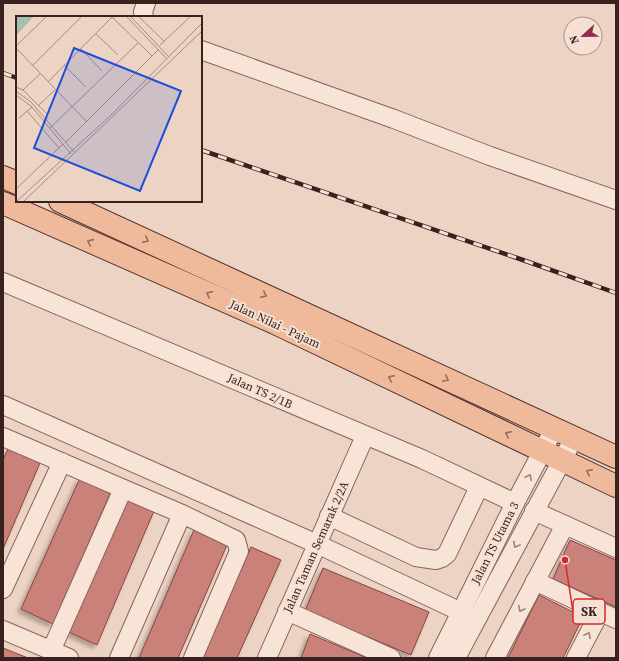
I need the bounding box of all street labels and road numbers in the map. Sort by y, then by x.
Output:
street label: Jalan Nilai - Pajam [226,296,323,352]
street label: Jalan TS 2/1B [224,369,295,413]
street label: Jalan Taman Semarak 2/2A [279,478,352,616]
street label: Jalan TS Utama 3 [467,499,523,588]

